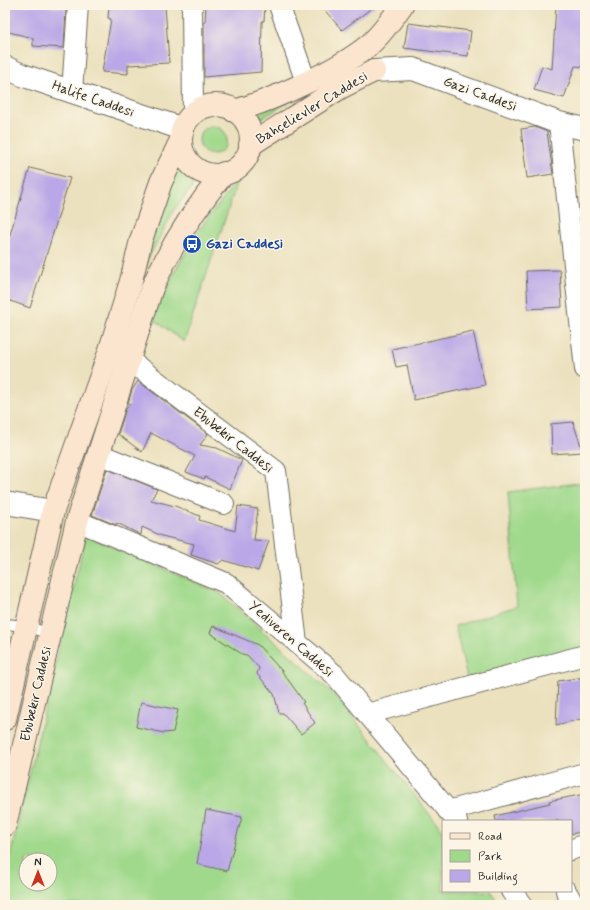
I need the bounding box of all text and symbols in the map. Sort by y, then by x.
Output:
street label: Bahçelievler Caddesi [253,67,371,149]
street label: Gazi Caddesi [441,72,519,116]
street label: Halife Caddesi [50,77,136,121]
bus stop icon: Gazi Caddesi [181,233,203,255]
place label: Gazi Caddesi [206,235,283,253]
street label: Ebubekir Caddesi [189,403,277,477]
street label: Yediveren Caddesi [245,597,337,681]
street label: Ebubekir Caddesi [16,645,56,743]
legend [442,820,572,892]
text: Road [478,829,502,845]
text: Park [478,849,502,865]
north arrow [18,852,58,892]
text: N [34,856,42,870]
text: Building [478,869,518,886]

